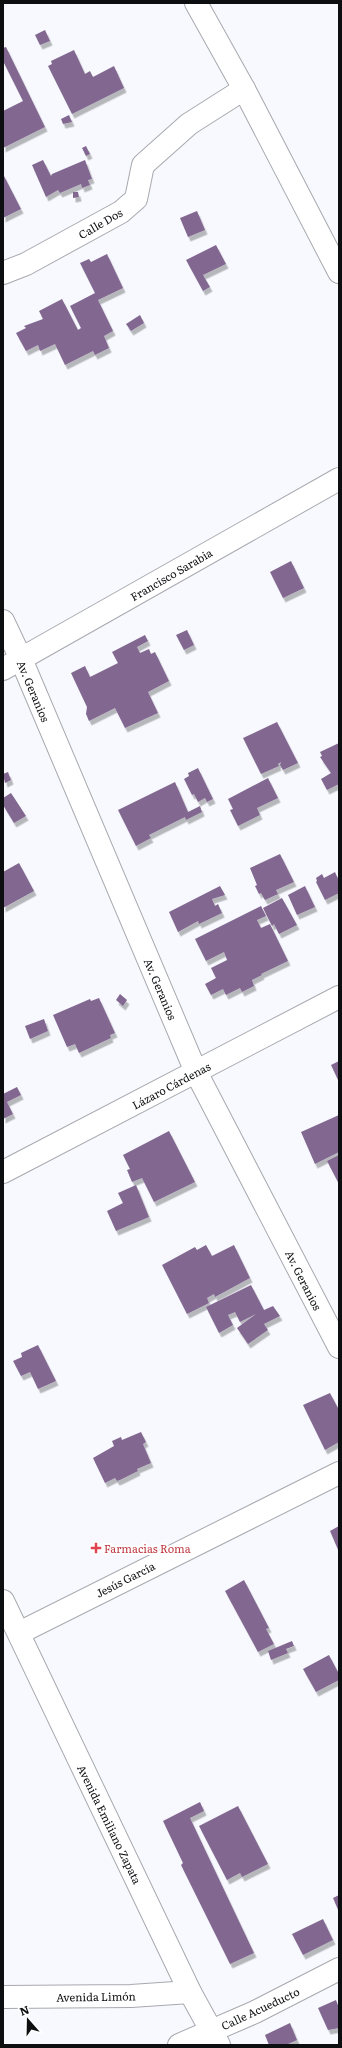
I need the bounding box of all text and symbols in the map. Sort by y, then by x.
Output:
street label: Calle Dos [75,204,125,242]
street label: Francisco Sarabia [127,544,215,604]
street label: Av. Geranios [14,658,54,724]
street label: Av. Geranios [141,956,181,1022]
street label: Lázaro Cárdenas [129,1058,213,1112]
street label: Av. Geranios [282,1247,326,1313]
place label: Farmacias Roma [104,1540,191,1556]
marker: Farmacias Roma [91,1543,101,1553]
street label: Jesús García [93,1557,157,1601]
street label: Avenida Emiliano Zapata [74,1762,146,1886]
street label: Calle Acueducto [218,1983,302,2033]
street label: Avenida Limón [56,1987,136,2005]
north arrow [8,2000,48,2040]
text: N [17,2001,31,2019]

